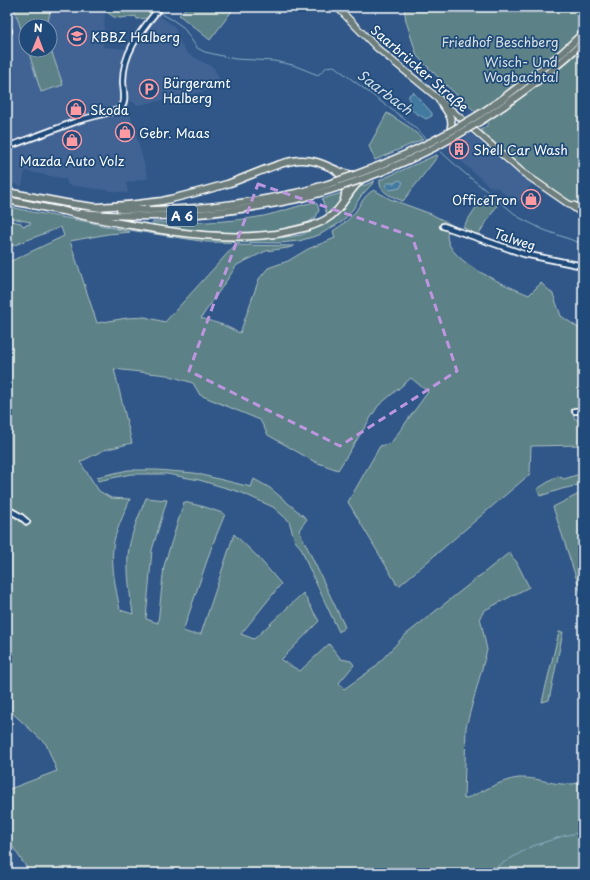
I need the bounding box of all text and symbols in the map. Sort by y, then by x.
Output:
north arrow [18,18,58,58]
text: N [34,19,43,36]
street label: Saarbrücker Straße [367,20,473,116]
school or university icon: KBBZ Halberg [66,25,88,47]
place label: KBBZ Halberg [91,27,180,46]
park label: Friedhof Beschberg [441,32,559,51]
park label: Wisch- Und Wogbachtal [483,52,559,86]
water label: Saarbach [353,64,418,120]
place label: Bürgeramt Halberg [163,73,231,107]
parking icon: Bürgeramt Halberg [138,78,160,100]
shop icon: Skoda [65,98,87,120]
place label: Skoda [90,100,129,119]
shop icon: Gebr. Maas [114,121,136,143]
place label: Gebr. Maas [139,123,210,142]
shop icon: Mazda Auto Volz [61,129,83,151]
building icon: Shell Car Wash [448,138,470,160]
place label: Shell Car Wash [473,140,568,159]
place label: Mazda Auto Volz [20,151,124,170]
shop icon: OfficeTron [520,188,542,210]
place label: OfficeTron [452,190,517,209]
road number: A 6 [167,206,197,226]
street label: Talweg [492,223,538,255]

